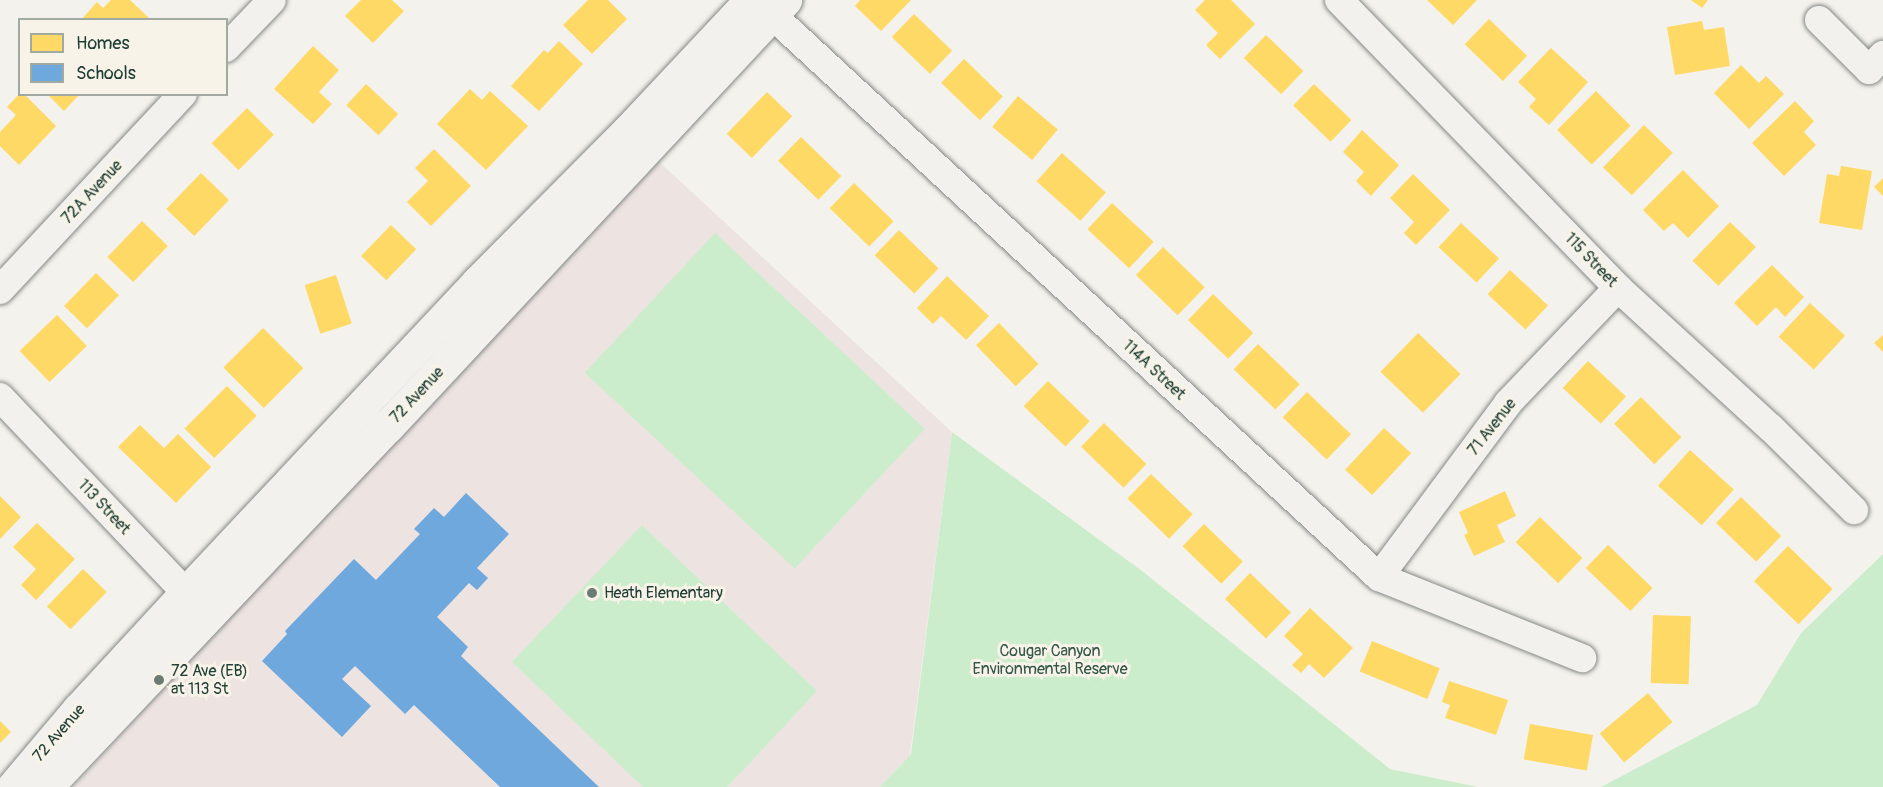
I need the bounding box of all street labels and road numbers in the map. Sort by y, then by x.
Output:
street label: 72A Avenue [58,156,126,228]
street label: 115 Street [1560,229,1622,291]
street label: 114A Street [1119,336,1189,404]
street label: 72 Avenue [386,363,448,427]
street label: 71 Avenue [1464,395,1520,459]
street label: 113 Street [74,475,134,539]
street label: 72 Avenue [29,700,89,766]

